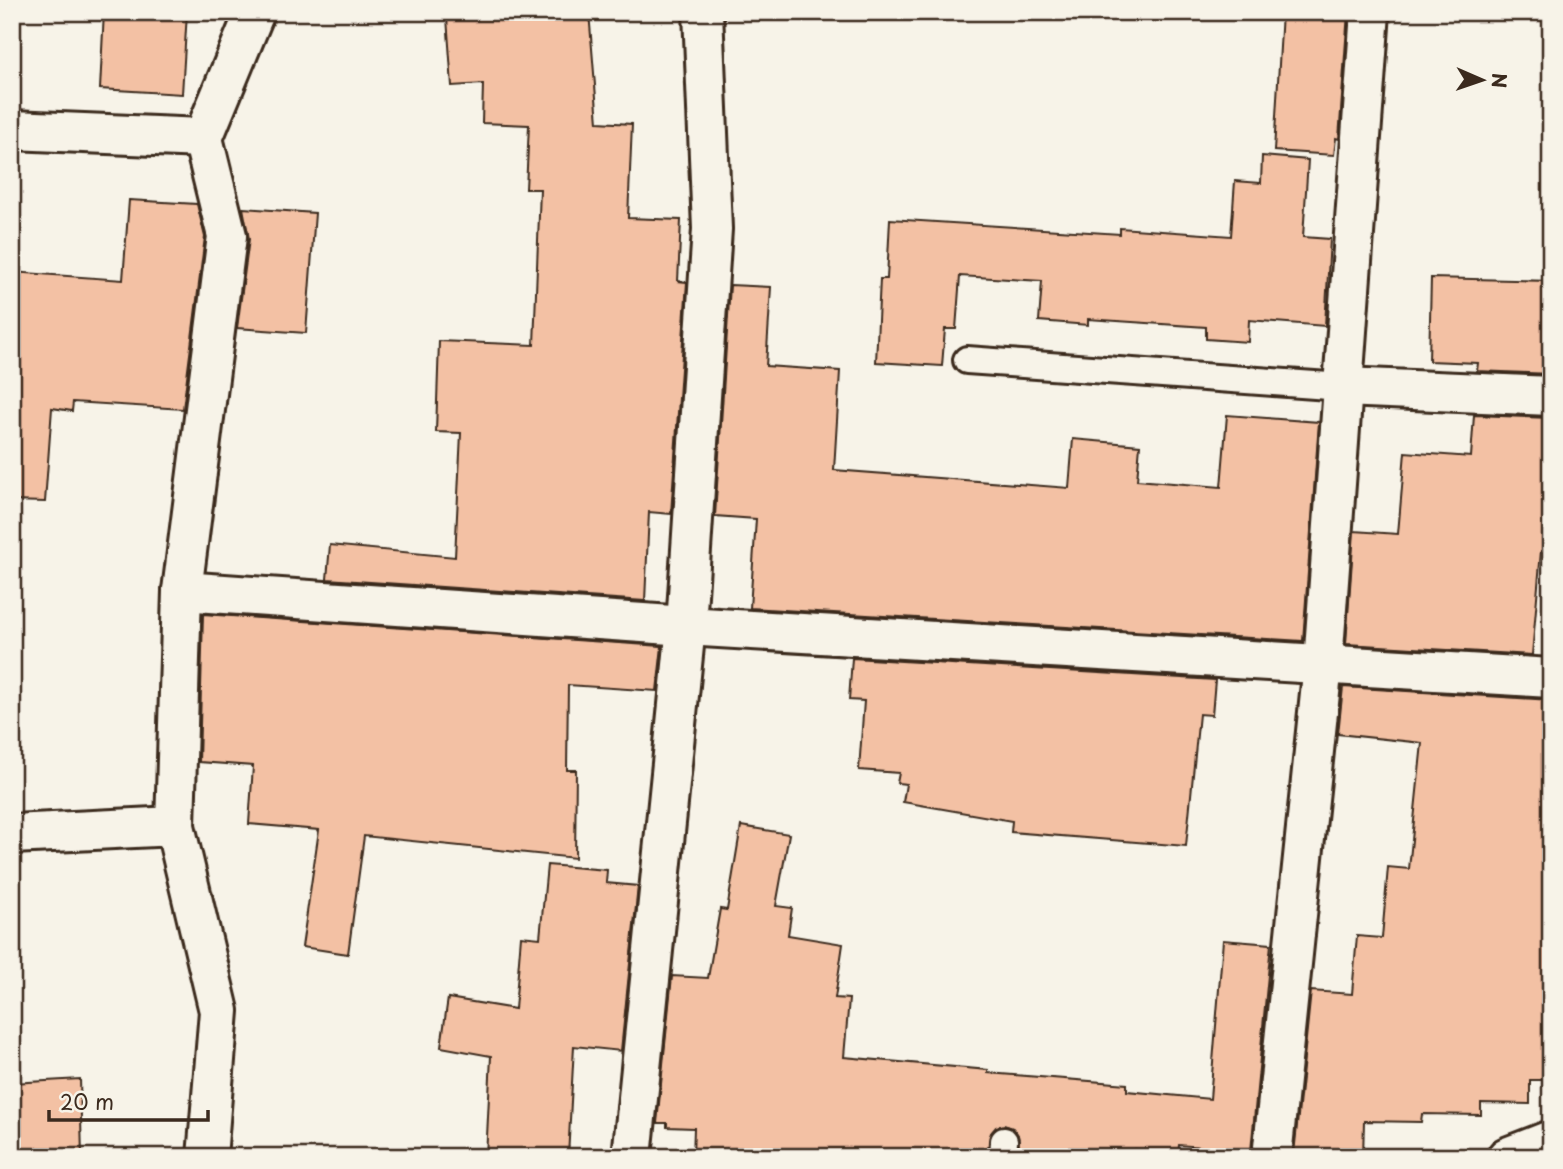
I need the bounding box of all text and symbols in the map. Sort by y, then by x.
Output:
north arrow [1448,46,1518,116]
text: N [1486,73,1514,89]
scale bar [49,1078,208,1122]
text: 20 m [60,1085,114,1117]

